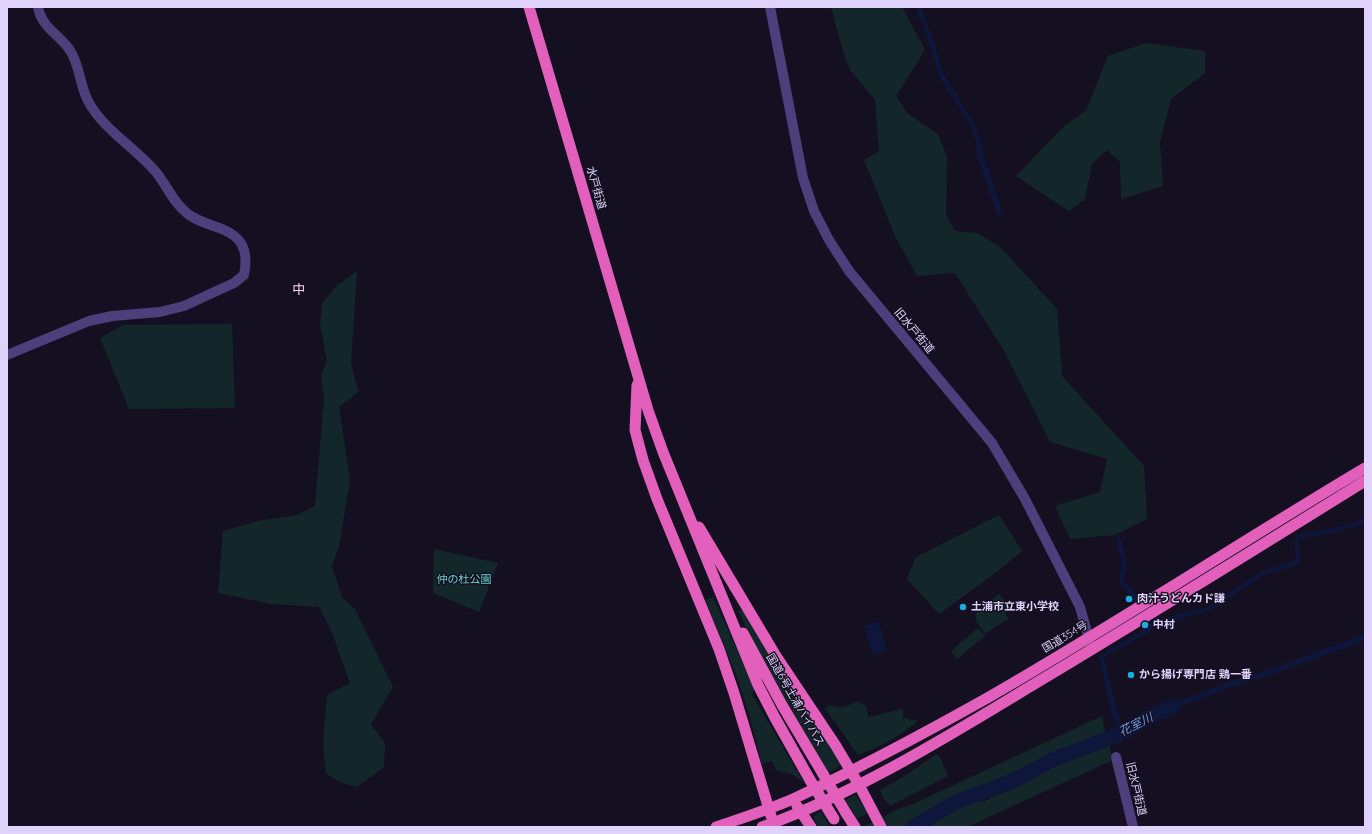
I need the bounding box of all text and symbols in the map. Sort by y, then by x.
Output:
street label: 水戸街道 [584,165,608,211]
district label: 中 [293,282,305,298]
street label: 旧水戸街道 [891,306,937,356]
park label: 仲の杜公園 [437,573,491,587]
place label: 肉汁うどんカド謙 [1137,592,1225,606]
marker: 肉汁うどんカド謙 [1124,594,1134,604]
place label: 土浦市立東小学校 [971,600,1059,614]
marker: 土浦市立東小学校 [958,602,968,612]
street label: 国道354号 [1040,618,1090,656]
place label: 中村 [1153,618,1175,632]
marker: 中村 [1140,620,1150,630]
street label: 国道6号土浦バイパス [763,651,827,749]
place label: から揚げ専門店 鶏一番 [1139,668,1252,682]
marker: から揚げ専門店 鶏一番 [1126,670,1136,680]
water label: 花室川 [1117,710,1155,740]
street label: 旧水戸街道 [1123,761,1149,817]

